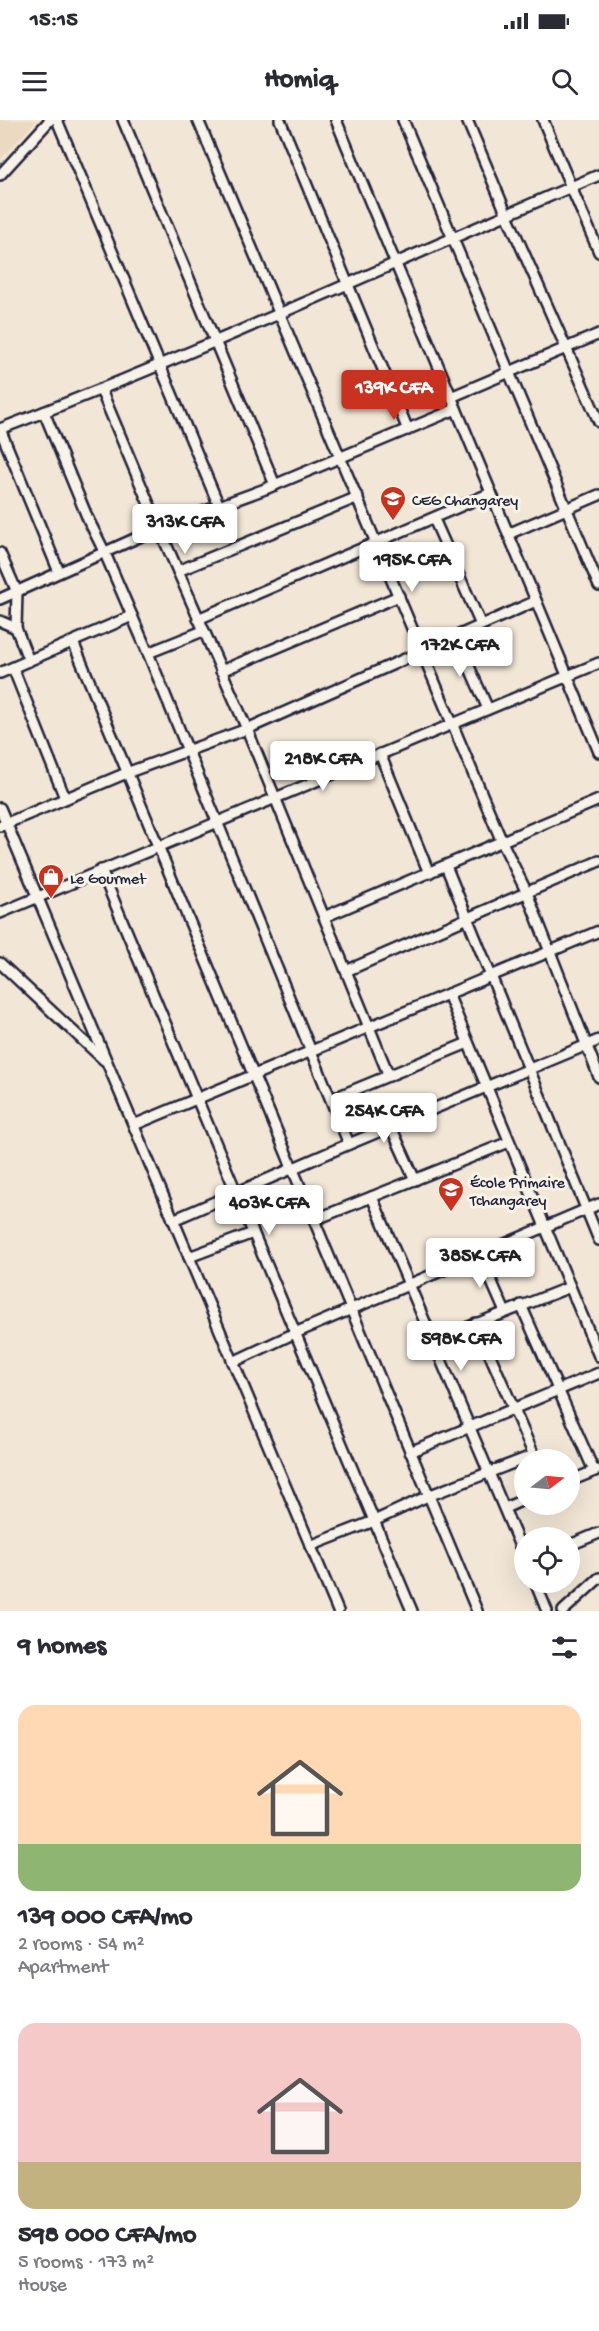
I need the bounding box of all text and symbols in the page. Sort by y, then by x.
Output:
text: 15:15 [30,8,78,34]
icon: menu [18,65,51,98]
text: Homiq [264,65,335,97]
icon: search [548,65,581,98]
pin: 139K CFA [332,370,456,421]
text: 139K CFA [355,378,433,401]
school or university icon: CEG Changarey [378,484,408,522]
place label: CEG Changarey [412,493,518,512]
pin: 313K CFA [123,504,247,555]
text: 313K CFA [146,512,224,535]
pin: 195K CFA [350,542,474,593]
text: 195K CFA [373,550,451,573]
pin: 172K CFA [398,627,522,678]
text: 172K CFA [422,635,498,658]
pin: 218K CFA [261,741,385,792]
text: 218K CFA [284,749,362,772]
shop icon: Le Gourmet [36,862,66,900]
place label: Le Gourmet [70,871,147,890]
pin: 254K CFA [322,1093,446,1144]
text: 254K CFA [345,1101,423,1124]
school or university icon: École Primaire Tchangarey [436,1175,466,1213]
place label: École Primaire Tchangarey [469,1175,566,1212]
pin: 403K CFA [207,1185,331,1236]
text: 403K CFA [229,1193,309,1216]
pin: 385K CFA [418,1238,542,1289]
text: 385K CFA [440,1246,520,1269]
pin: 598K CFA [399,1321,523,1372]
text: 598K CFA [421,1329,501,1352]
north arrow [514,1449,580,1515]
map controls [514,1449,580,1593]
button: locate [514,1527,580,1593]
icon: filters [548,1631,581,1664]
text: 9 homes [18,1632,106,1663]
icon: home [246,1744,354,1852]
text: 139 000 CFA/mo [18,1903,193,1934]
text: 2 rooms · 54 m² [18,1934,145,1957]
text: Apartment [18,1957,108,1980]
icon: home [246,2062,354,2170]
text: 598 000 CFA/mo [18,2221,197,2252]
text: 5 rooms · 173 m² [18,2252,154,2275]
text: House [18,2275,67,2298]

